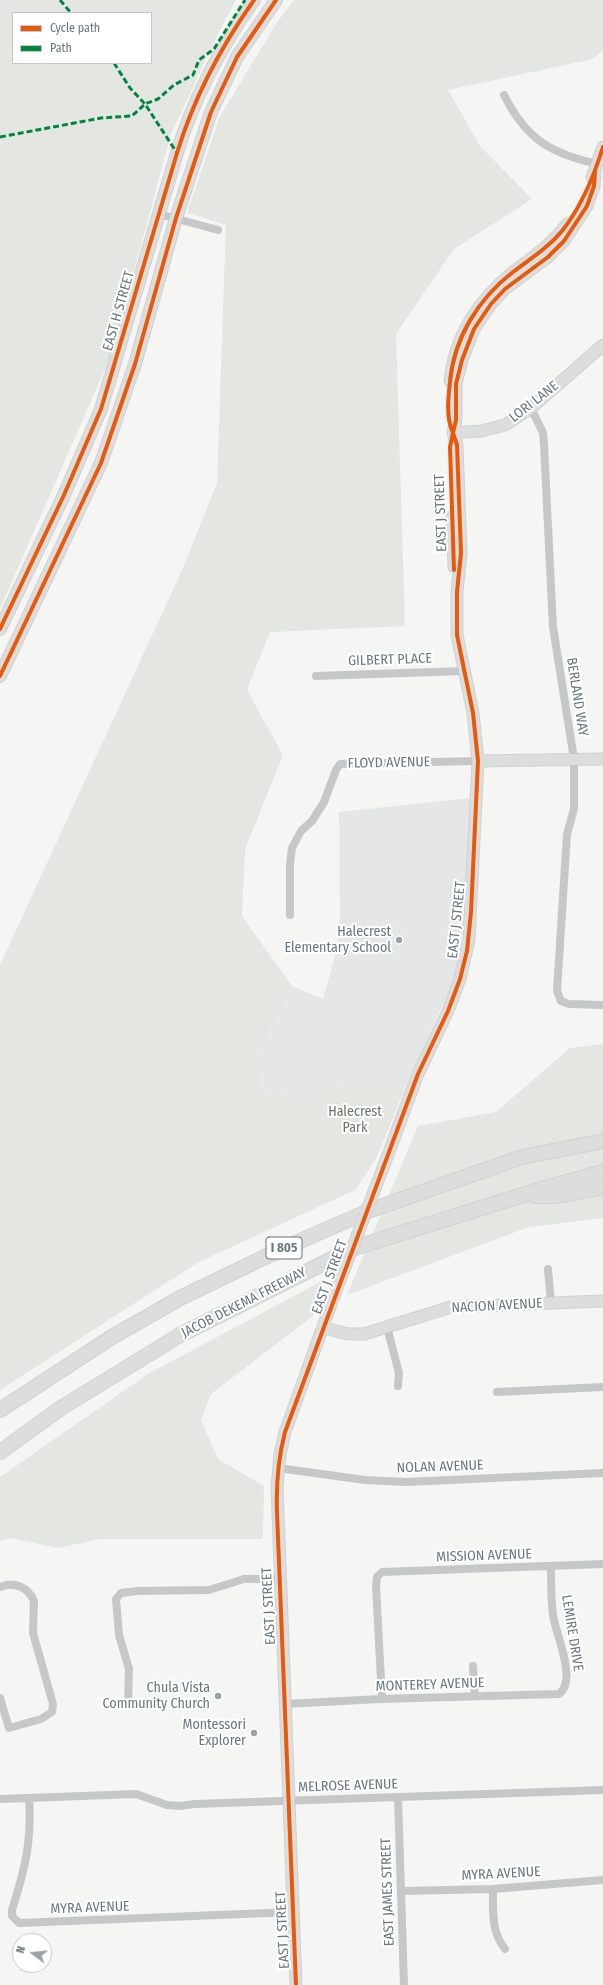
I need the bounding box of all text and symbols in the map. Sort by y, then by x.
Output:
legend [12,12,152,64]
text: Cycle path [50,21,100,35]
text: Path [50,41,72,55]
street label: EAST H STREET [100,269,138,353]
street label: LORI LANE [506,378,562,426]
street label: EAST J STREET [431,474,451,552]
street label: GILBERT PLACE [348,650,432,670]
street label: BERLAND WAY [562,656,592,738]
street label: FLOYD AVENUE [348,754,430,772]
street label: EAST J STREET [445,880,469,960]
place label: Halecrest Elementary School [284,924,391,956]
marker: Halecrest Elementary School [394,935,404,945]
park label: Halecrest Park [328,1104,382,1136]
road number: I 805 [266,1237,302,1259]
street label: EAST J STREET [309,1238,351,1316]
street label: JACOB DEKEMA FREEWAY [179,1264,309,1342]
street label: NACION AVENUE [451,1295,543,1317]
street label: NOLAN AVENUE [396,1457,484,1477]
street label: MISSION AVENUE [436,1546,532,1566]
street label: EAST J STREET [259,1567,279,1645]
street label: LEMIRE DRIVE [558,1594,586,1672]
street label: MONTEREY AVENUE [375,1675,485,1695]
place label: Chula Vista Community Church [102,1680,210,1712]
marker: Chula Vista Community Church [213,1691,223,1701]
place label: Montessori Explorer [182,1717,246,1750]
marker: Montessori Explorer [249,1728,259,1738]
street label: MELROSE AVENUE [298,1776,398,1796]
street label: EAST JAMES STREET [378,1837,398,1947]
street label: MYRA AVENUE [461,1864,541,1884]
street label: EAST J STREET [273,1891,293,1969]
street label: MYRA AVENUE [50,1898,130,1918]
north arrow [12,1933,52,1973]
text: N [14,1945,28,1955]

